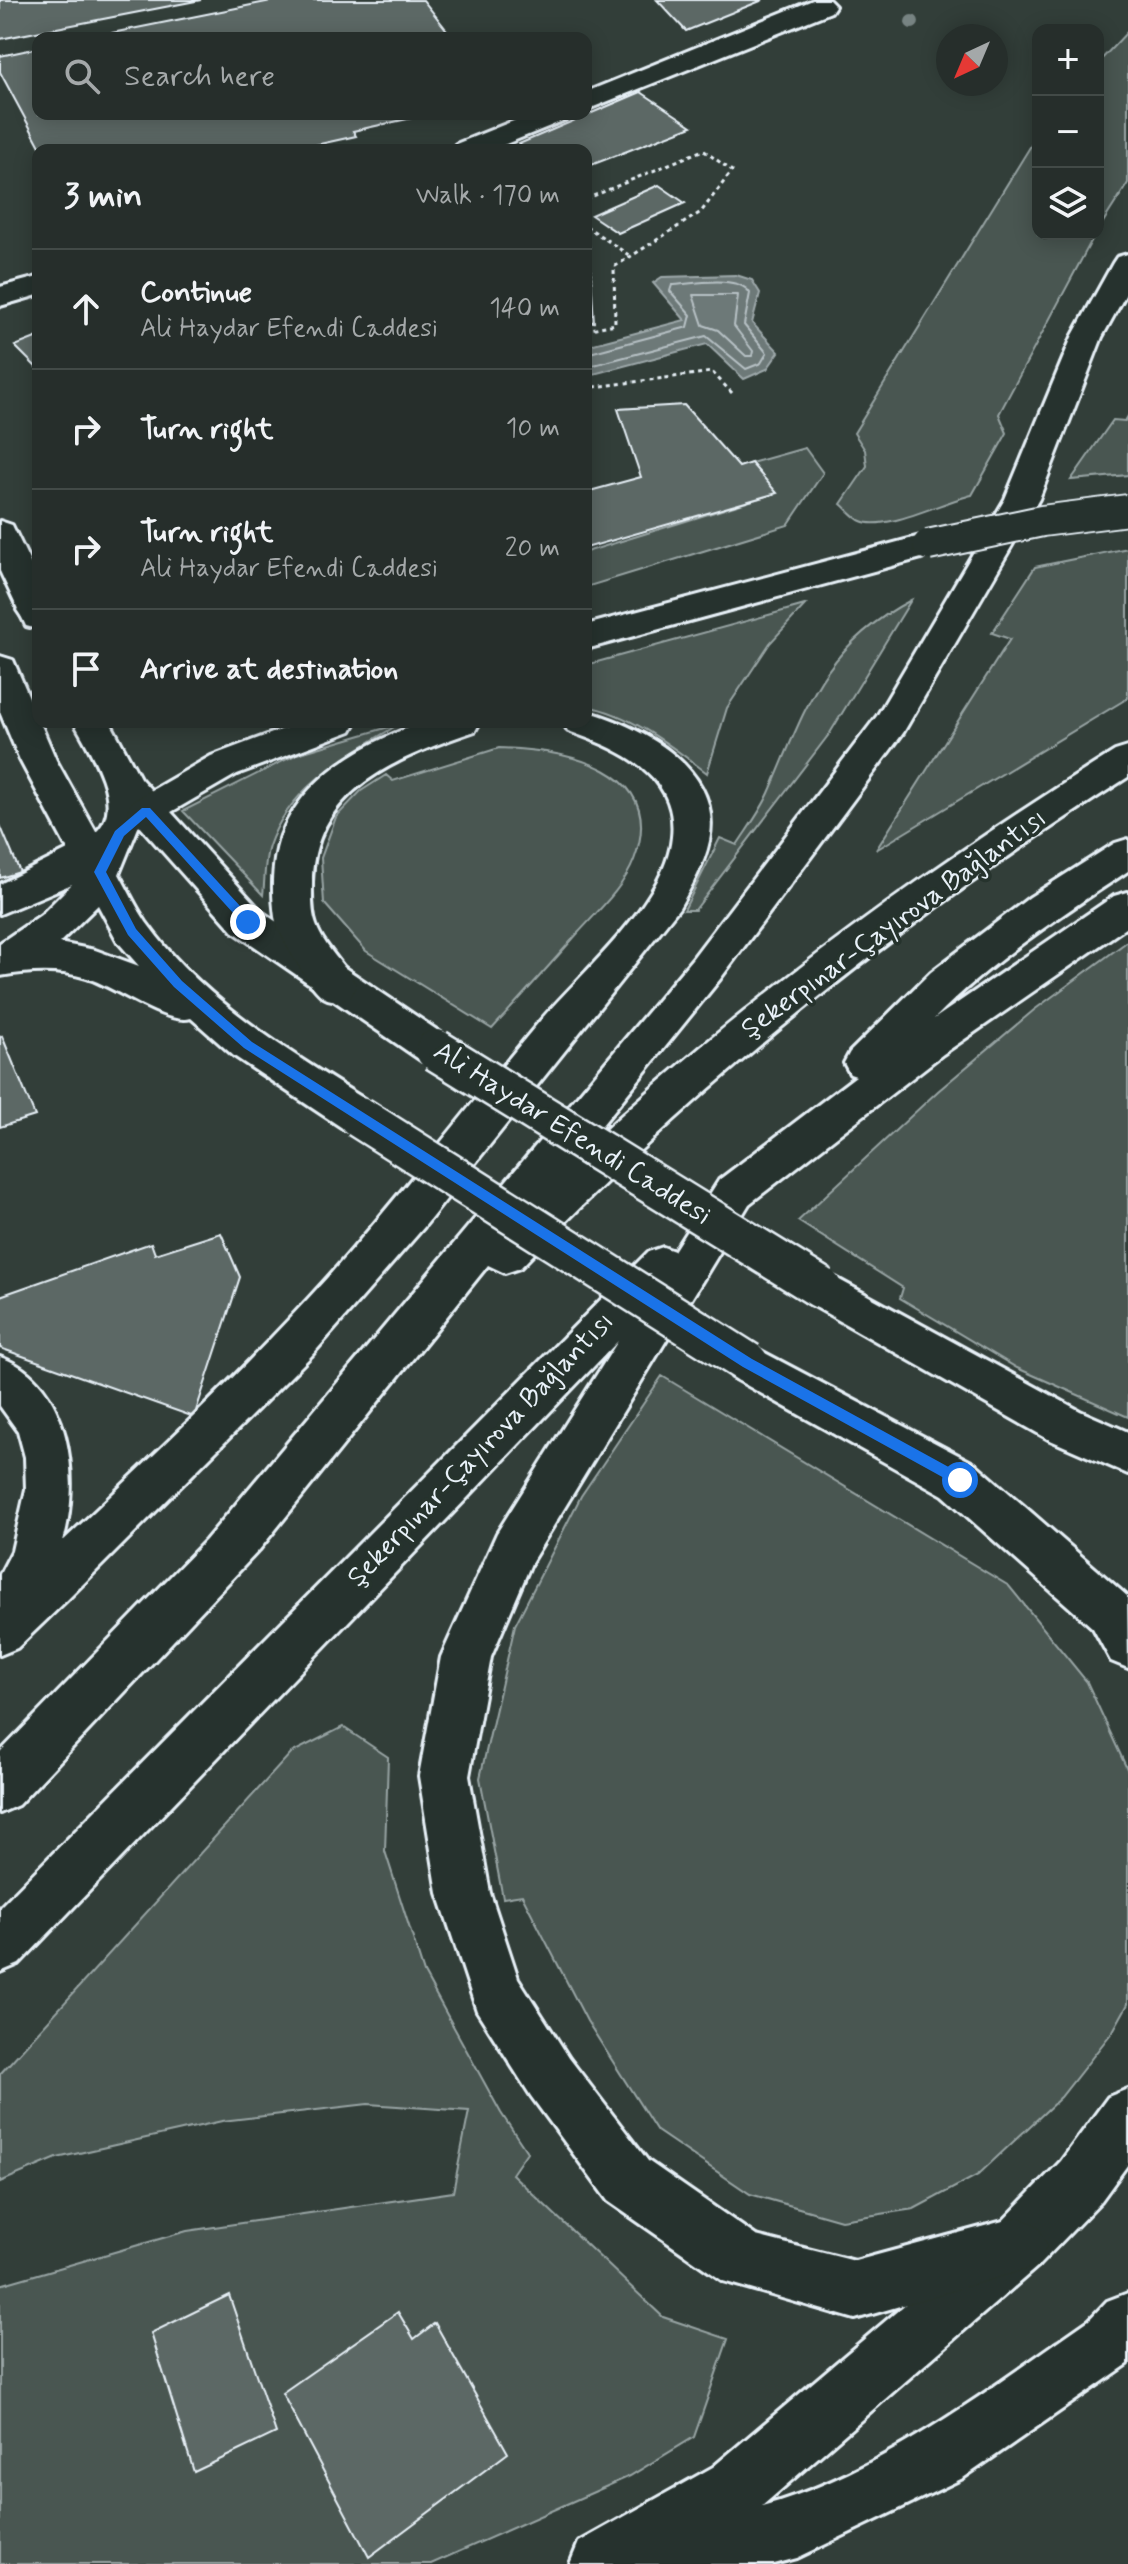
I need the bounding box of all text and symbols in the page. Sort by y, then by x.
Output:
north arrow [936,24,1008,96]
map controls [1032,24,1104,240]
button: + [1032,24,1104,96]
search box [32,32,592,120]
icon: search [60,54,104,98]
text: Search here [124,57,275,96]
button: − [1032,96,1104,168]
button: layers [1032,168,1104,240]
text: 3 min [64,174,142,219]
text: Walk · 170 m [416,179,560,213]
text: Continue [140,273,252,312]
icon: ahead [64,287,108,331]
text: 140 m [489,292,560,326]
text: Ali Haydar Efendi Caddesi [140,312,438,346]
icon: right [64,407,108,451]
text: Turn right [140,410,273,449]
text: 10 m [506,412,560,446]
text: Turn right [140,513,273,552]
icon: right [64,527,108,571]
text: 20 m [505,532,560,566]
text: Ali Haydar Efendi Caddesi [140,552,438,586]
icon: arrive [64,647,108,691]
text: Arrive at destination [140,650,398,689]
street label: Şekerpınar-Çayırova Bağlantısı [734,800,1054,1048]
route end [230,904,266,940]
street label: Ali Haydar Efendi Caddesi [426,1033,718,1235]
street label: Şekerpınar-Çayırova Bağlantısı [339,1304,623,1596]
route start [942,1462,978,1498]

